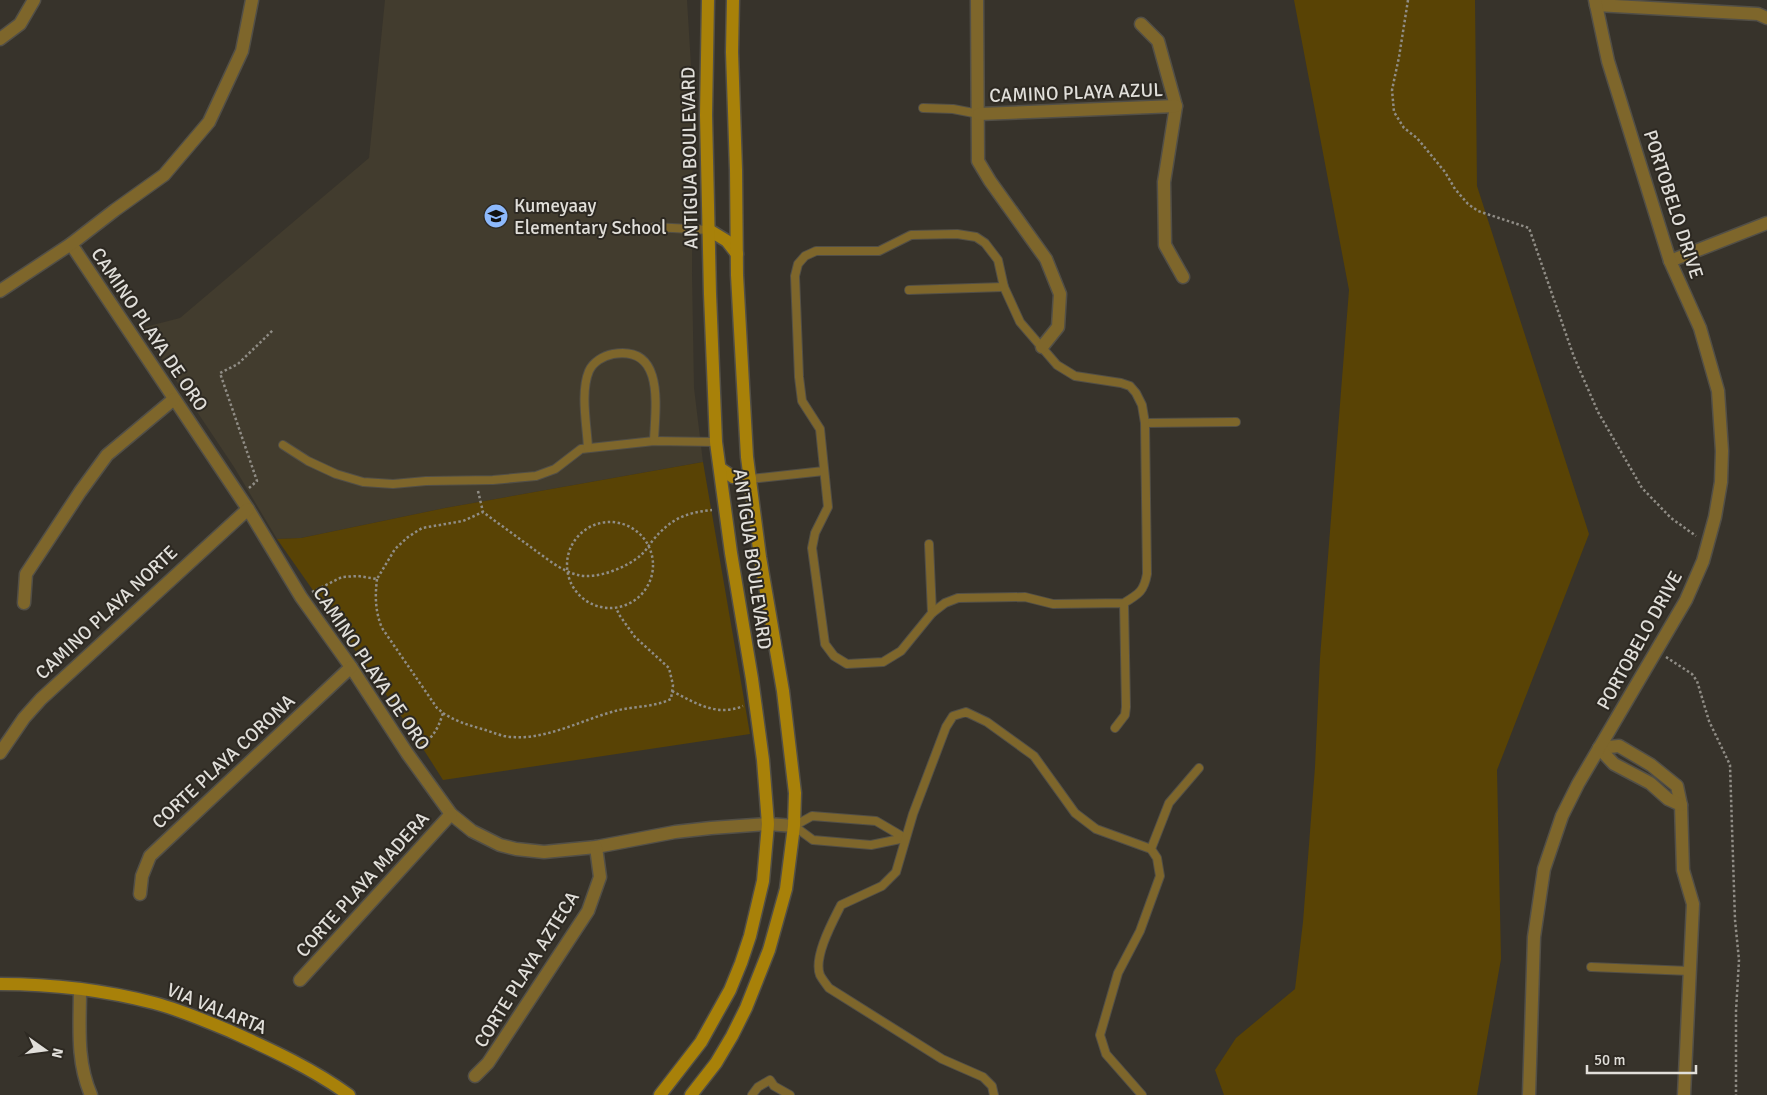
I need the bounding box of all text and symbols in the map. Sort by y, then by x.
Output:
street label: ANTIGUA BOULEVARD [676,67,704,249]
street label: CAMINO PLAYA AZUL [989,78,1164,108]
street label: PORTOBELO DRIVE [1638,127,1708,282]
place label: Kumeyaay Elementary School [514,194,667,240]
school or university icon: Kumeyaay Elementary School [483,203,509,229]
street label: CAMINO PLAYA DE ORO [85,243,213,416]
street label: ANTIGUA BOULEVARD [727,467,777,651]
street label: CAMINO PLAYA NORTE [31,541,183,685]
street label: PORTOBELO DRIVE [1592,567,1688,714]
street label: CAMINO PLAYA DE ORO [307,582,435,755]
street label: CORTE PLAYA CORONA [147,689,300,834]
street label: CORTE PLAYA MADERA [291,807,435,963]
street label: CORTE PLAYA AZTECA [469,886,585,1052]
street label: VIA VALARTA [163,978,271,1040]
north arrow [20,1025,70,1075]
scale bar [1587,1042,1696,1074]
text: N [48,1046,67,1060]
text: 50 m [1594,1051,1625,1069]

